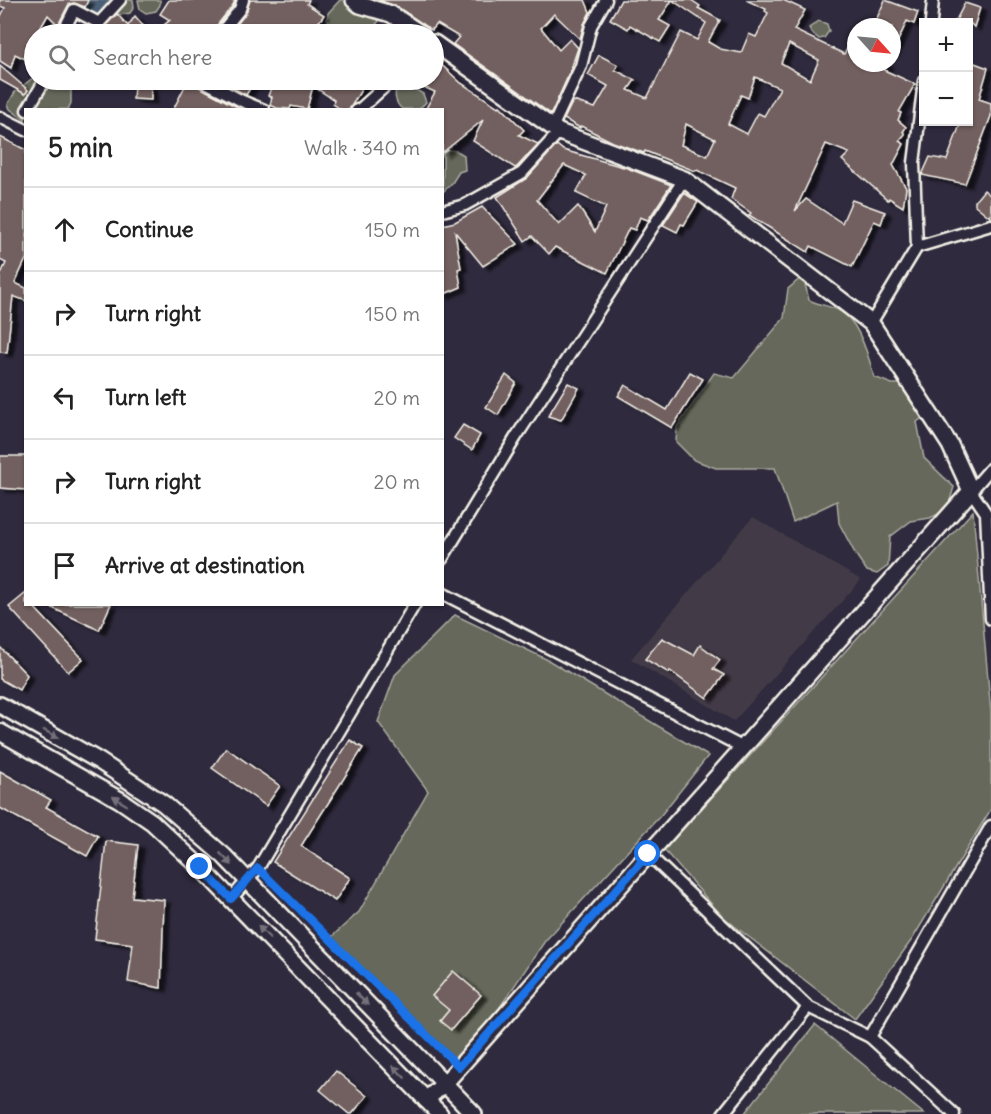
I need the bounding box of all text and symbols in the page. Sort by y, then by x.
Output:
north arrow [847,18,901,72]
map controls [919,18,973,126]
button: + [919,18,973,72]
search box [24,24,444,90]
icon: search [45,41,78,74]
text: Search here [93,43,212,71]
button: − [919,72,973,126]
text: 5 min [48,131,113,164]
text: Walk · 340 m [304,135,420,160]
icon: ahead [48,213,81,246]
text: Continue [105,215,194,243]
text: 150 m [365,217,420,242]
icon: right [48,297,81,330]
text: Turn right [105,299,201,327]
text: 150 m [365,301,420,326]
icon: left [48,381,81,414]
text: Turn left [105,383,186,411]
text: 20 m [374,385,420,410]
icon: right [48,465,81,498]
text: Turn right [105,467,201,495]
text: 20 m [374,469,420,494]
icon: arrive [48,549,81,582]
text: Arrive at destination [105,551,305,579]
one-way arrow [43,729,60,739]
one-way arrow [112,795,129,806]
route start [634,840,660,866]
one-way arrow [219,852,234,866]
route end [186,853,212,879]
one-way arrow [257,926,271,940]
one-way arrow [355,991,369,1006]
one-way arrow [393,1066,407,1080]

